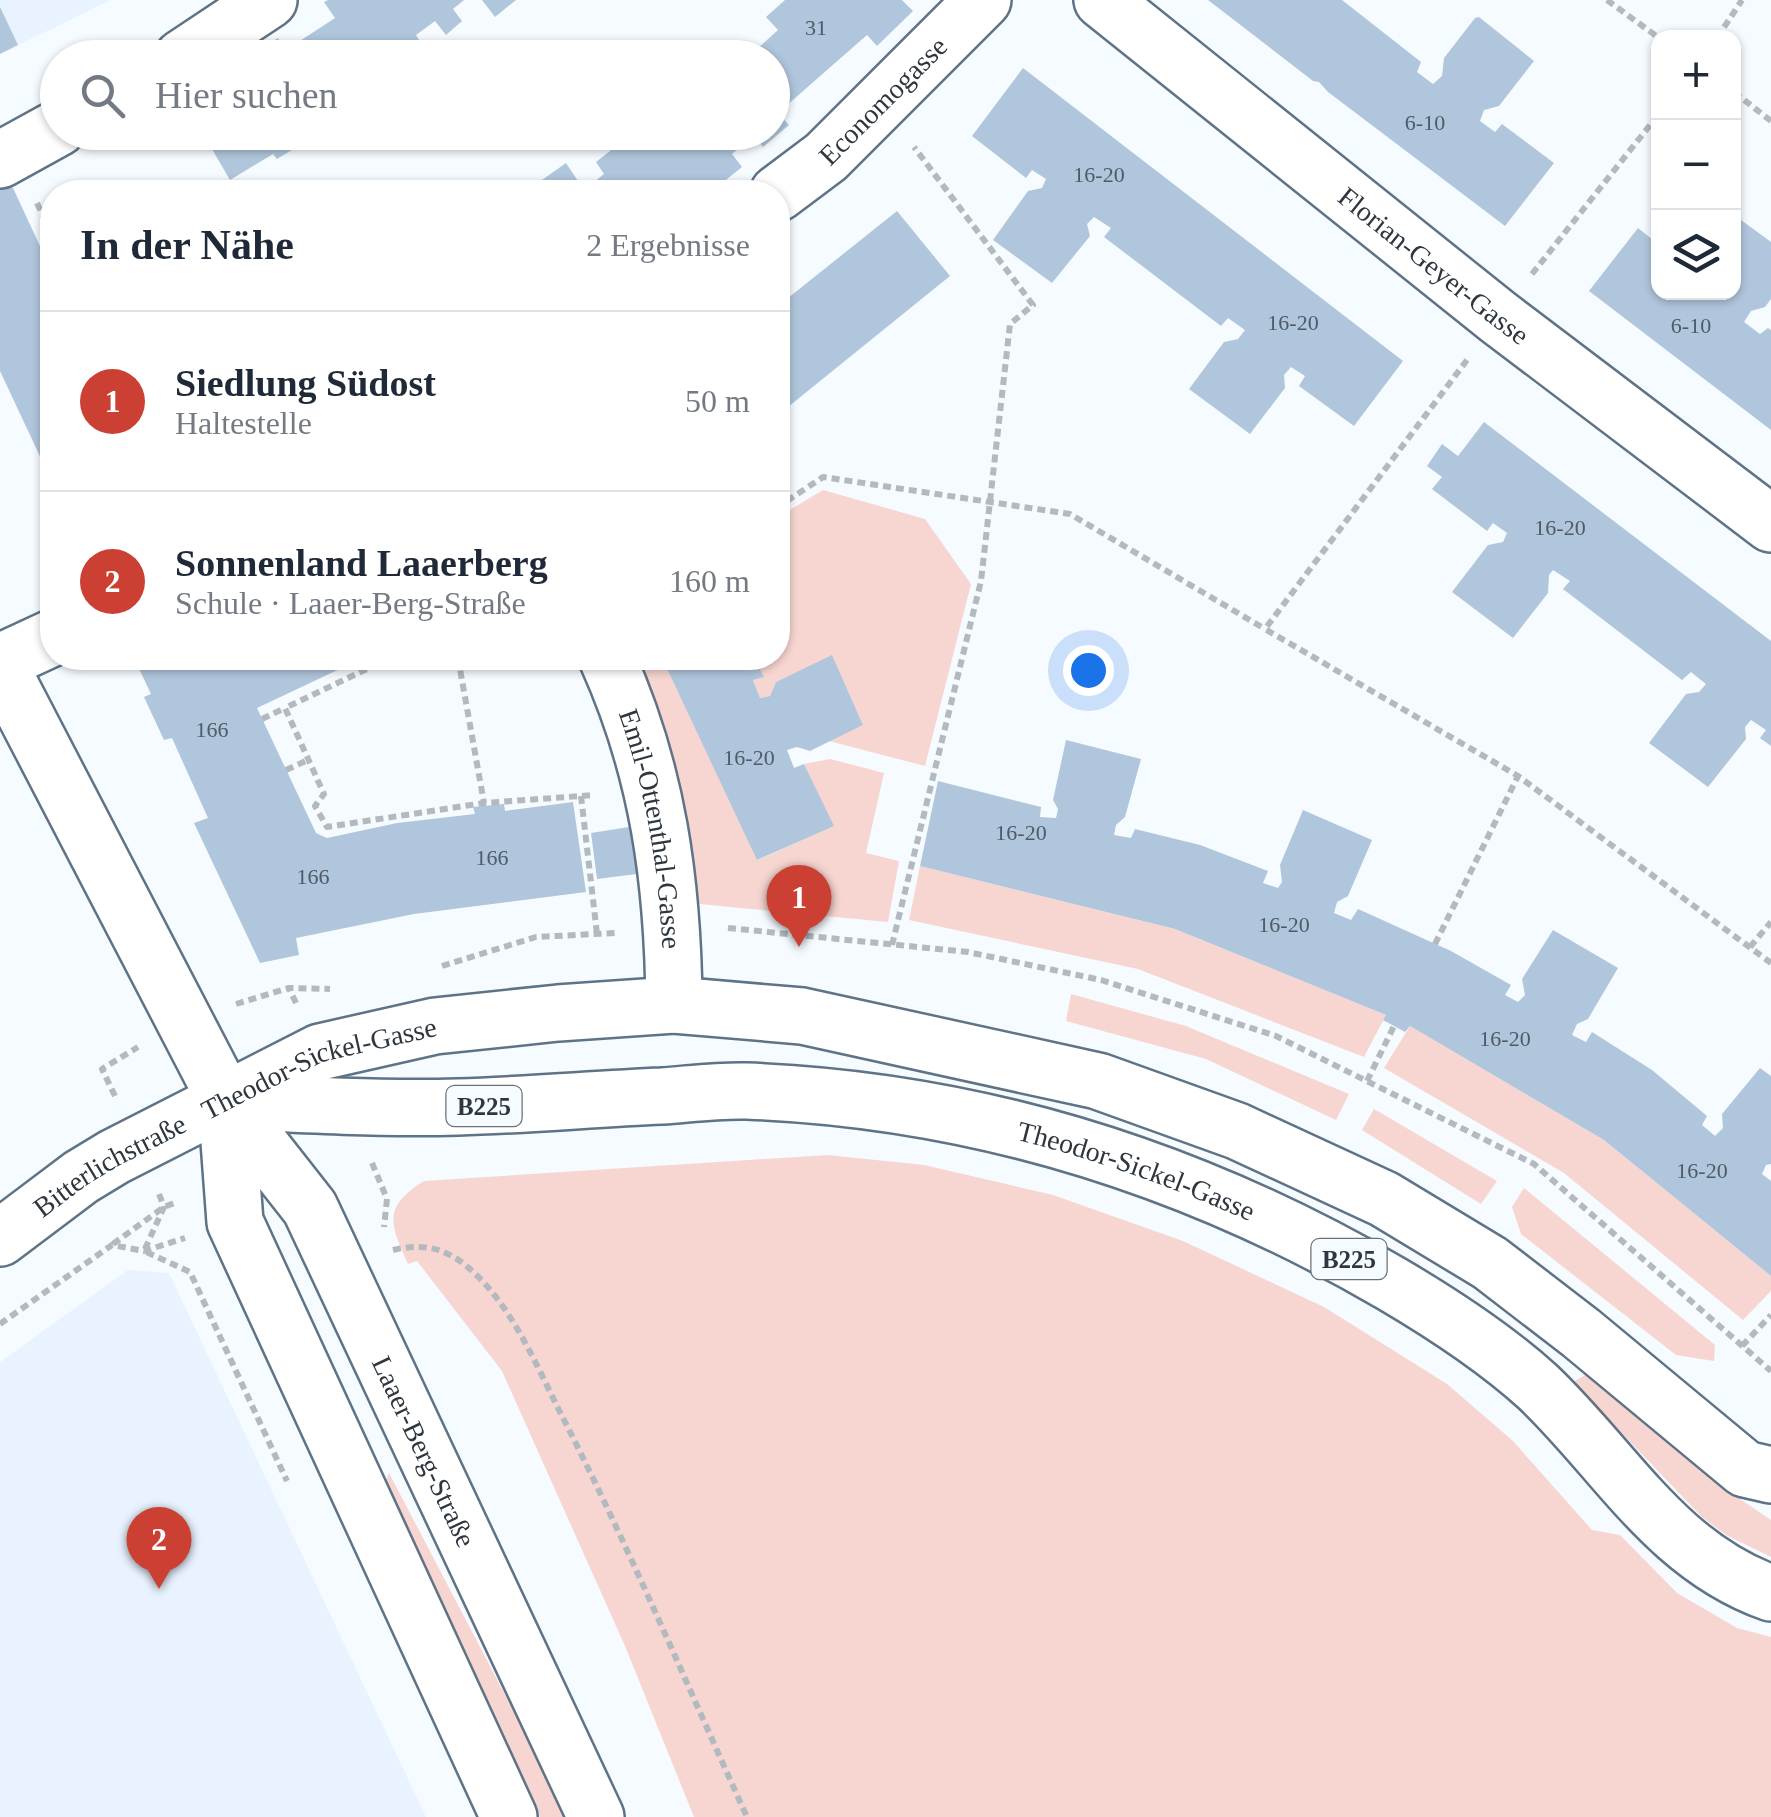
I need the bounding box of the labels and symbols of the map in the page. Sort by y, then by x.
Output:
house number: 31 [805,15,827,40]
street label: Economogasse [813,30,953,171]
house number: 6-10 [1405,110,1445,135]
house number: 16-20 [1073,162,1125,187]
street label: Florian-Geyer-Gasse [1332,181,1535,351]
house number: 16-20 [1267,310,1319,335]
house number: 6-10 [1671,313,1711,338]
house number: 16-20 [1534,515,1586,540]
your location [1063,645,1114,696]
street label: Emil-Ottenthal-Gasse [613,705,687,950]
house number: 166 [196,717,229,742]
house number: 16-20 [723,745,775,770]
house number: 16-20 [995,820,1047,845]
house number: 166 [476,845,509,870]
house number: 166 [297,864,330,889]
pin: 1 [766,864,832,947]
house number: 16-20 [1258,912,1310,937]
street label: Theodor-Sickel-Gasse [196,1011,439,1126]
house number: 16-20 [1479,1026,1531,1051]
road number: B225 [446,1086,522,1126]
street label: Bitterlichstraße [27,1108,191,1223]
street label: Theodor-Sickel-Gasse [1014,1115,1260,1227]
house number: 16-20 [1676,1158,1728,1183]
road number: B225 [1312,1239,1386,1279]
street label: Laaer-Berg-Straße [366,1351,482,1552]
pin: 2 [126,1506,192,1589]

